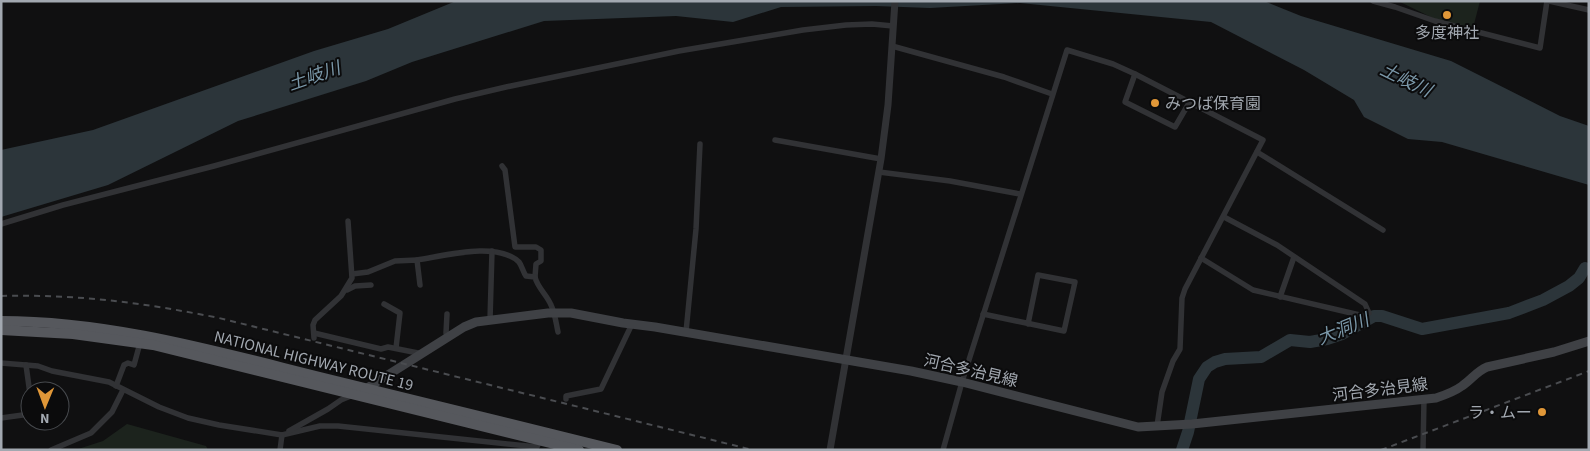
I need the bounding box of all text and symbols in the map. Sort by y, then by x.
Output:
marker: 多度神社 [1441,9,1453,21]
place label: 多度神社 [1415,22,1479,44]
water label: 土岐川 [285,55,346,97]
water label: 土岐川 [1376,57,1437,104]
place label: みつば保育園 [1165,93,1261,115]
marker: みつば保育園 [1149,97,1161,109]
water label: 大洞川 [1313,307,1375,351]
street label: NATIONAL HIGHWAY ROUTE 19 [212,326,416,396]
street label: 河合多治見線 [922,349,1020,392]
street label: 河合多治見線 [1331,373,1429,407]
north arrow [20,381,70,431]
place label: ラ・ムー [1468,402,1532,424]
marker: ラ・ムー [1536,406,1548,418]
text: N [40,408,50,428]

